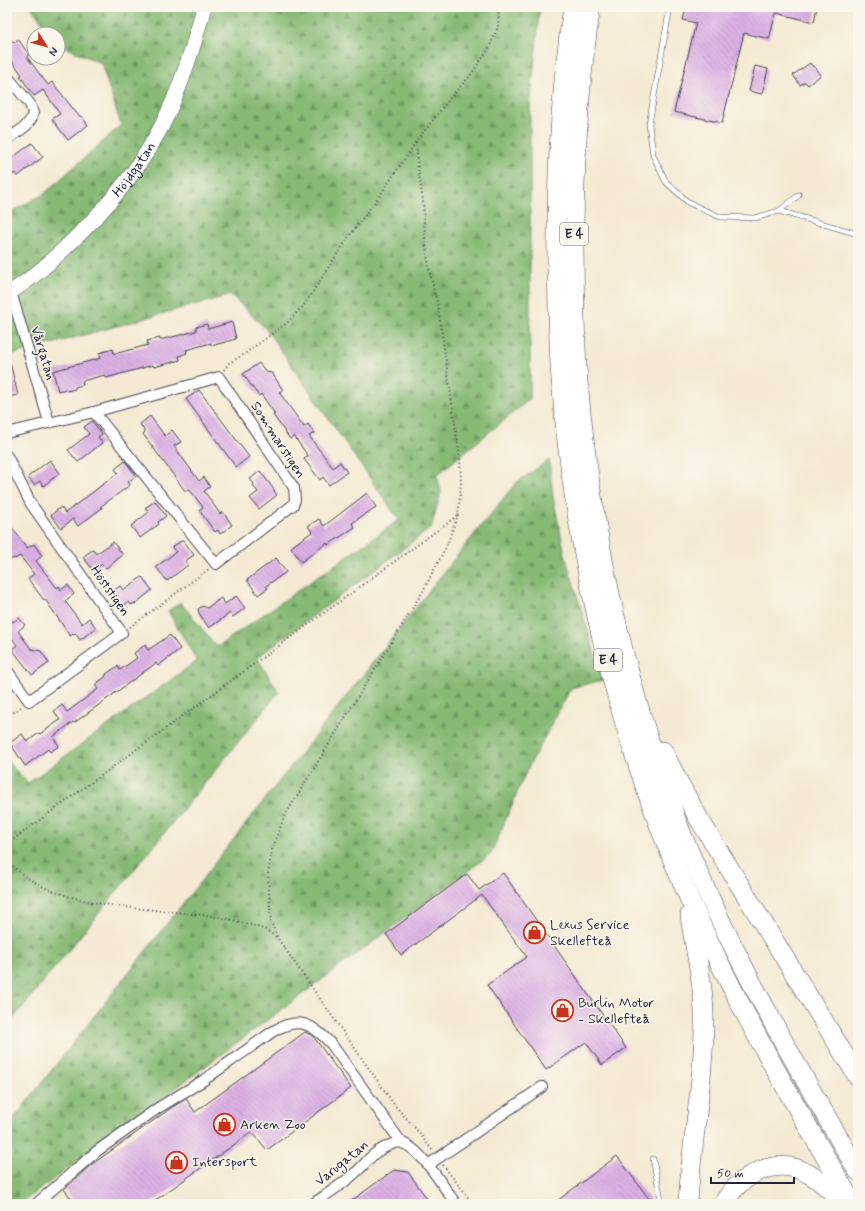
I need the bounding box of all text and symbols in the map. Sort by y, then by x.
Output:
north arrow [26,26,66,66]
text: N [45,44,61,59]
street label: Höjdgatan [108,139,160,201]
road number: E 4 [560,223,588,245]
street label: Vårgatan [24,324,60,383]
street label: Sommarstigen [247,398,309,482]
street label: Höststigen [86,562,134,620]
road number: E 4 [594,649,622,671]
place label: Lexus Service Skellefteå [550,916,630,950]
shop icon: Lexus Service Skellefteå [521,920,547,946]
place label: Burlin Motor - Skellefteå [578,994,654,1028]
shop icon: Burlin Motor - Skellefteå [549,998,575,1024]
shop icon: Arken Zoo [211,1112,237,1138]
place label: Arken Zoo [240,1116,306,1134]
street label: Varugatan [311,1136,373,1191]
shop icon: Intersport [163,1149,189,1175]
place label: Intersport [192,1153,258,1171]
scale bar [711,1159,794,1185]
text: 50 m [717,1166,744,1182]

